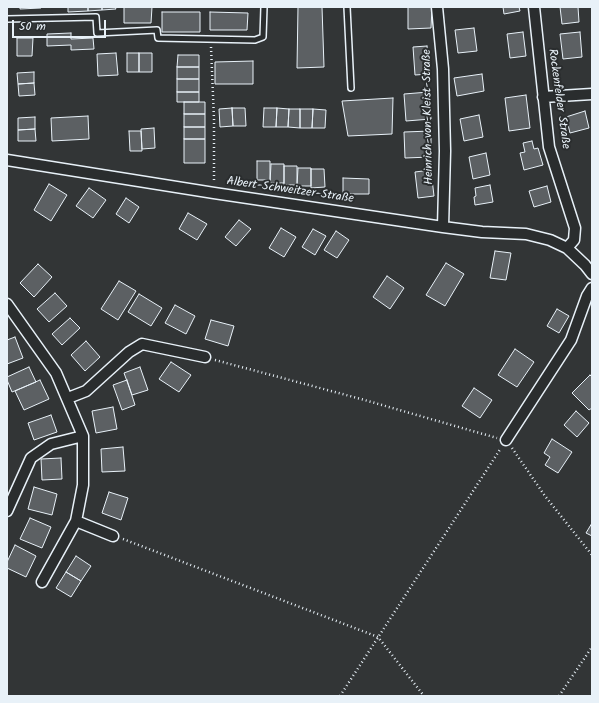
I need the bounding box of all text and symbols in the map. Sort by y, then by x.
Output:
scale bar [14,12,108,38]
text: 50 m [19,17,46,36]
street label: Rockenfelder Straße [544,48,572,150]
street label: Heinrich-von-Kleist-Straße [421,49,437,185]
street label: Albert-Schweitzer-Straße [225,175,355,207]

